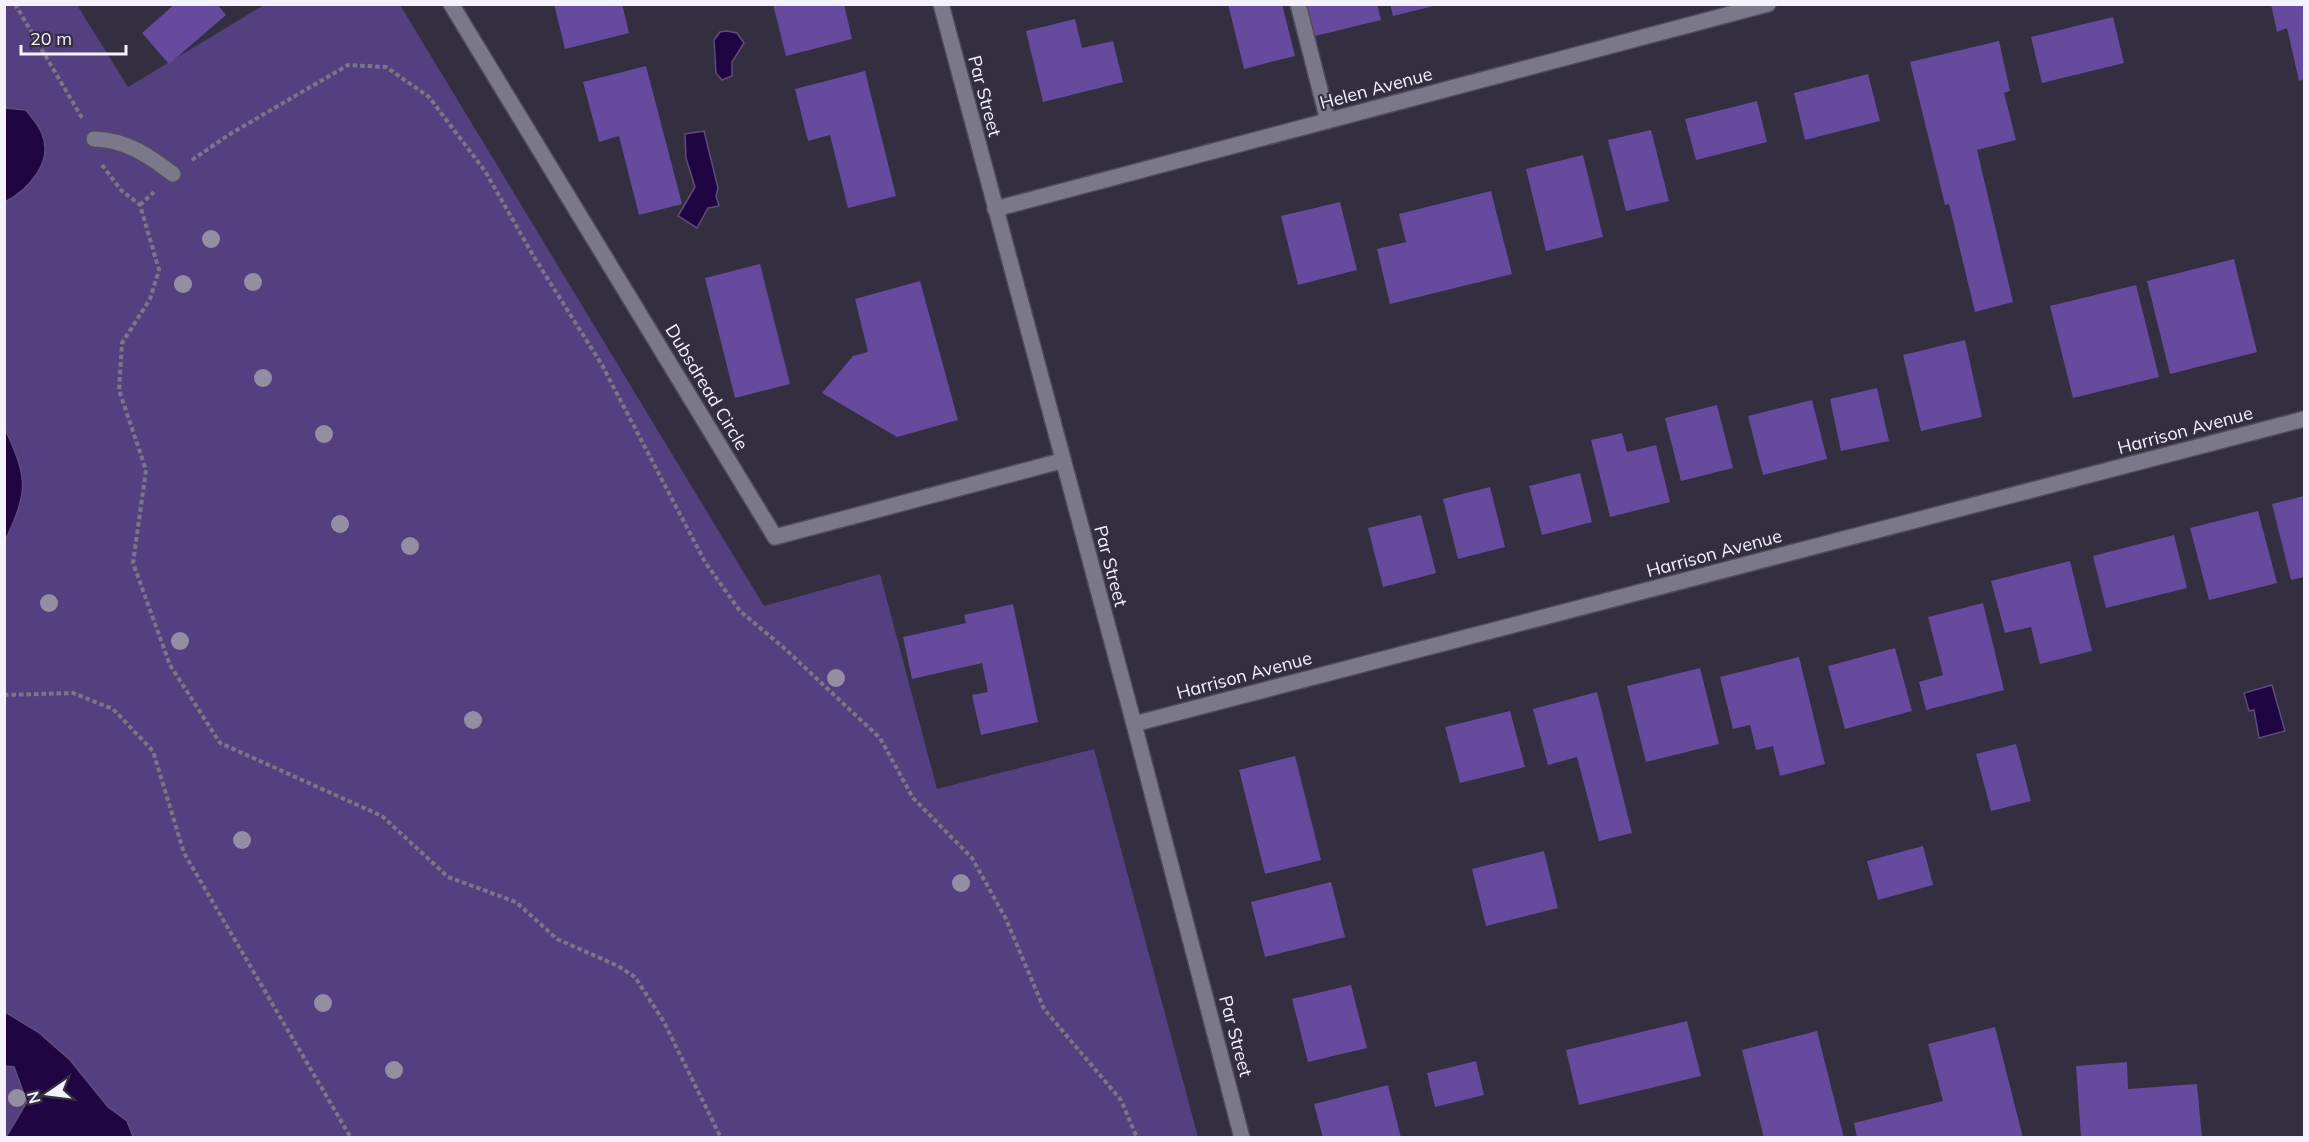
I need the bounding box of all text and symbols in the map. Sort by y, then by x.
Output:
scale bar [21,18,126,56]
text: 20 m [30,27,72,50]
street label: Par Street [963,53,1007,139]
street label: Helen Avenue [1317,62,1435,114]
street label: Dubsdread Circle [660,320,754,454]
street label: Harrison Avenue [2115,401,2255,459]
street label: Par Street [1089,523,1133,609]
street label: Harrison Avenue [1644,524,1784,582]
street label: Harrison Avenue [1174,646,1314,704]
street label: Par Street [1214,993,1258,1079]
north arrow [18,1064,78,1124]
text: N [22,1089,45,1106]

